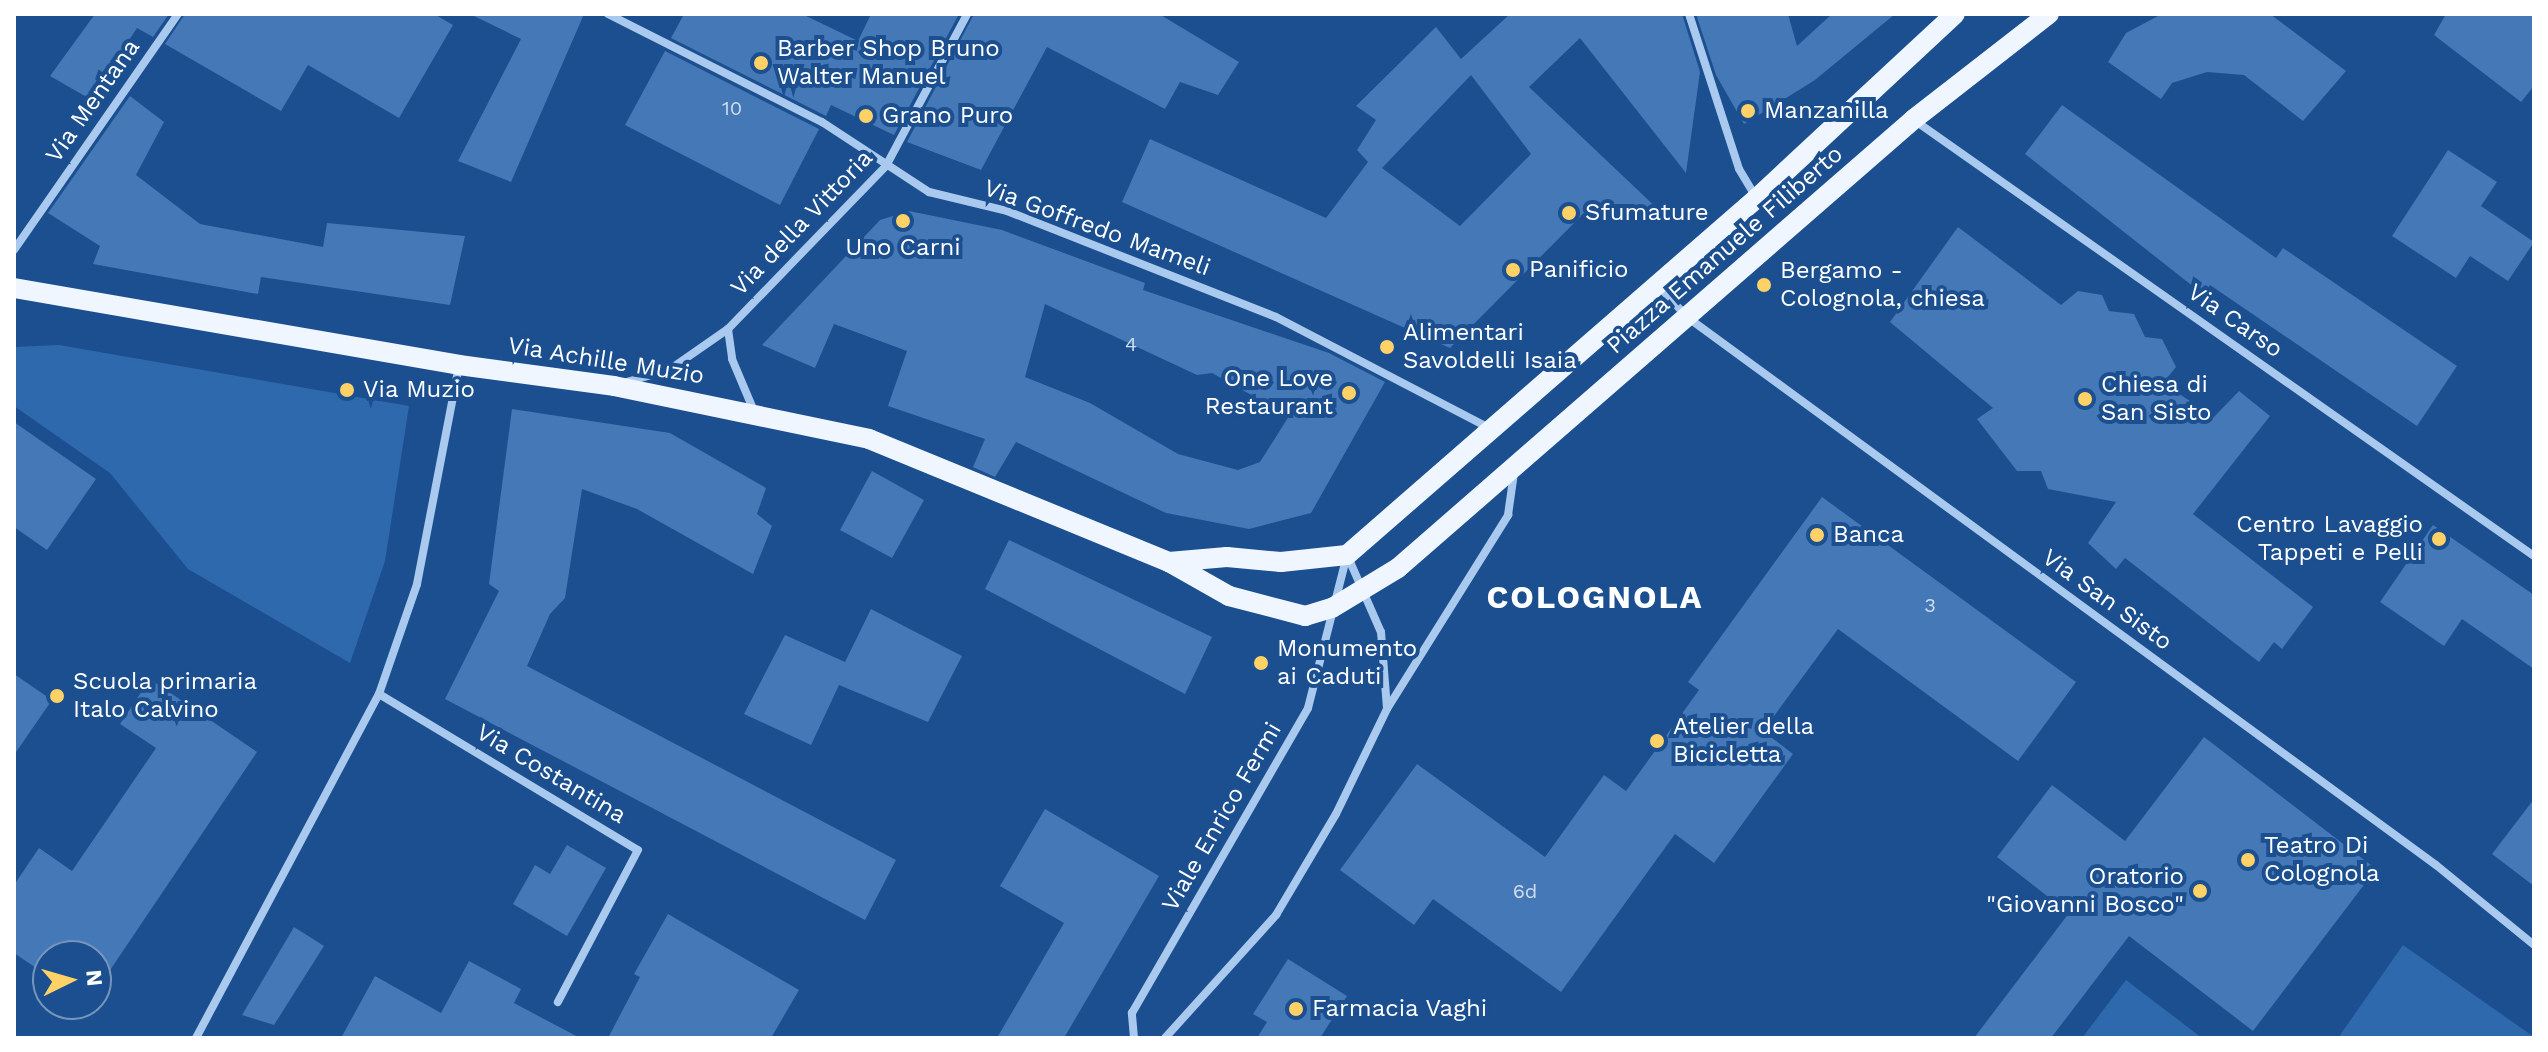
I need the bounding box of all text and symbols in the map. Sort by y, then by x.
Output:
street label: Via Mentana [40,34,146,168]
place label: Barber Shop Bruno Walter Manuel [777,35,1000,91]
marker: Barber Shop Bruno Walter Manuel [752,54,770,72]
house number: 10 [722,96,742,120]
place label: Manzanilla [1764,97,1889,125]
place label: Grano Puro [882,102,1013,130]
marker: Manzanilla [1739,102,1757,120]
marker: Grano Puro [857,107,875,125]
street label: Piazza Emanuele Filiberto [1601,139,1849,361]
street label: Via della Vittoria [724,143,880,303]
street label: Via Goffredo Mameli [980,174,1214,282]
place label: Sfumature [1585,199,1709,227]
marker: Sfumature [1560,204,1578,222]
marker: Uno Carni [894,212,912,230]
place label: Uno Carni [845,234,961,262]
place label: Panificio [1529,256,1629,284]
place label: Bergamo - Colognola, chiesa [1780,257,1985,313]
marker: Panificio [1504,261,1522,279]
marker: Bergamo - Colognola, chiesa [1755,276,1773,294]
street label: Via Carso [2182,278,2288,364]
place label: Alimentari Savoldelli Isaia [1403,319,1577,375]
street label: Via Achille Muzio [505,331,707,391]
house number: 4 [1125,332,1137,356]
marker: Alimentari Savoldelli Isaia [1378,338,1396,356]
place label: One Love Restaurant [1205,365,1333,421]
place label: Chiesa di San Sisto [2101,371,2212,427]
place label: Via Muzio [363,376,475,404]
marker: Via Muzio [338,381,356,399]
marker: One Love Restaurant [1340,384,1358,402]
marker: Chiesa di San Sisto [2076,390,2094,408]
place label: Centro Lavaggio Tappeti e Pelli [2236,511,2423,567]
place label: Banca [1833,521,1904,549]
marker: Banca [1808,526,1826,544]
marker: Centro Lavaggio Tappeti e Pelli [2430,530,2448,548]
street label: Via San Sisto [2036,543,2178,657]
district label: COLOGNOLA [1487,578,1703,616]
house number: 3 [1924,593,1936,617]
place label: Monumento ai Caduti [1277,635,1417,691]
marker: Monumento ai Caduti [1252,654,1270,672]
place label: Scuola primaria Italo Calvino [73,668,258,724]
marker: Scuola primaria Italo Calvino [48,687,66,705]
place label: Atelier della Bicicletta [1673,713,1815,769]
street label: Viale Enrico Fermi [1156,717,1288,917]
street label: Via Costantina [471,718,631,830]
marker: Atelier della Bicicletta [1648,732,1666,750]
place label: Teatro Di Colognola [2264,832,2380,888]
marker: Teatro Di Colognola [2239,851,2257,869]
place label: Oratorio "Giovanni Bosco" [1986,863,2184,919]
house number: 6d [1513,879,1537,903]
marker: Oratorio "Giovanni Bosco" [2191,882,2209,900]
north arrow [32,940,112,1020]
text: N [81,969,108,987]
place label: Farmacia Vaghi [1312,995,1489,1023]
marker: Farmacia Vaghi [1287,1000,1305,1018]

